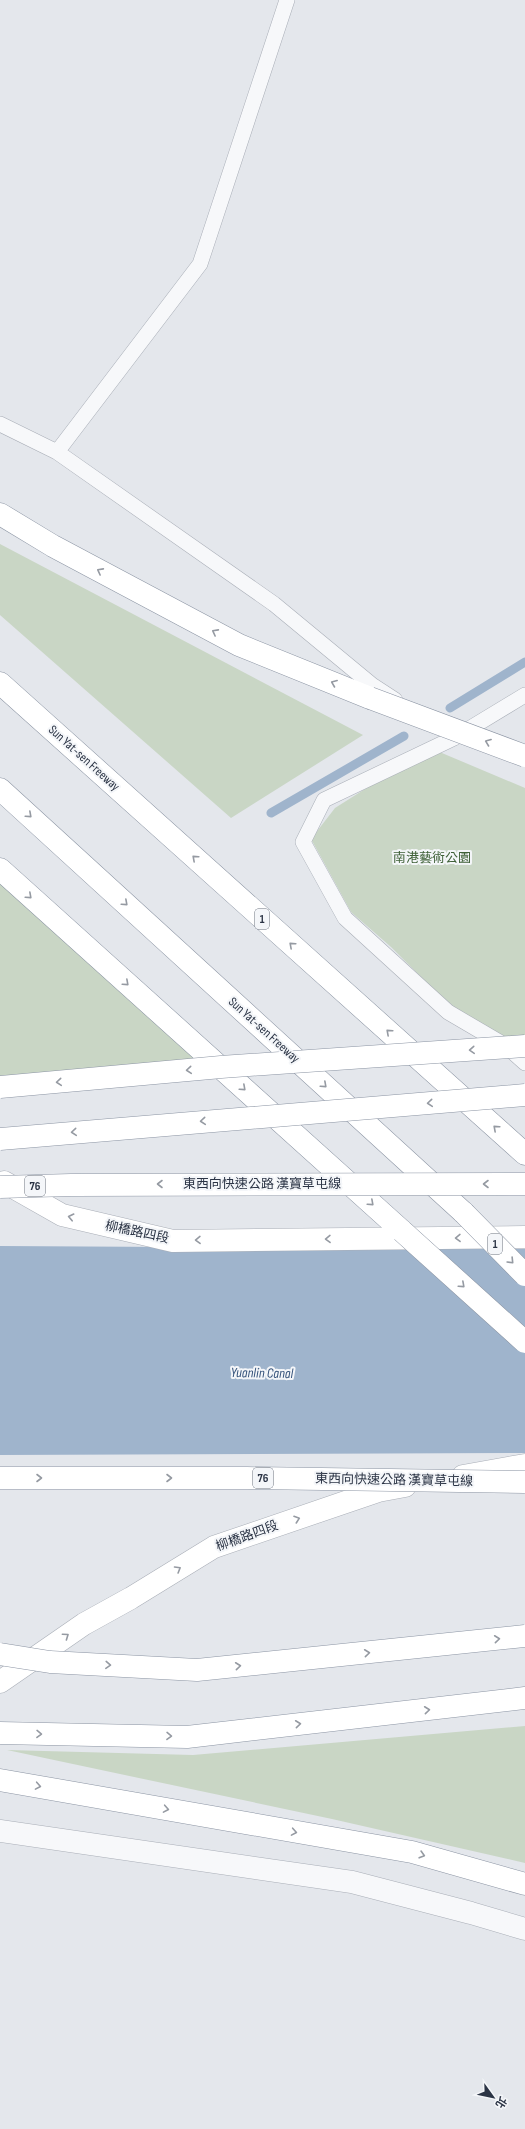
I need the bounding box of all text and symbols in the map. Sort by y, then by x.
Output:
one-way arrow [97,568,104,575]
one-way arrow [212,629,219,636]
one-way arrow [331,680,338,688]
street label: Sun Yat-sen Freeway [45,722,123,794]
one-way arrow [485,738,492,747]
one-way arrow [24,811,32,818]
park label: 南港藝術公園 [393,850,471,866]
one-way arrow [192,856,200,863]
one-way arrow [24,891,32,898]
one-way arrow [120,898,128,906]
road number: 1 [255,909,269,929]
one-way arrow [289,942,297,950]
one-way arrow [121,978,128,985]
street label: Sun Yat-sen Freeway [225,994,303,1066]
one-way arrow [386,1029,394,1036]
one-way arrow [469,1045,475,1054]
one-way arrow [186,1065,192,1074]
one-way arrow [56,1078,62,1087]
one-way arrow [319,1080,327,1088]
one-way arrow [238,1084,246,1091]
one-way arrow [427,1098,433,1107]
one-way arrow [200,1117,206,1126]
one-way arrow [493,1125,501,1133]
one-way arrow [70,1127,77,1136]
road number: 76 [25,1176,45,1196]
street label: 東西向快速公路 漢寶草屯線 [183,1176,341,1192]
one-way arrow [157,1180,163,1188]
one-way arrow [483,1180,489,1188]
one-way arrow [366,1198,374,1206]
one-way arrow [67,1214,74,1222]
street label: 柳橋路四段 [104,1217,170,1247]
one-way arrow [455,1234,461,1242]
road number: 1 [488,1234,502,1254]
one-way arrow [325,1235,331,1243]
one-way arrow [195,1236,201,1244]
one-way arrow [506,1256,514,1264]
one-way arrow [457,1281,465,1288]
water label: Yuanlin Canal [231,1364,294,1382]
road number: 76 [253,1468,273,1488]
street label: 東西向快速公路 漢寶草屯線 [315,1471,473,1489]
one-way arrow [36,1474,42,1482]
one-way arrow [166,1474,172,1482]
one-way arrow [293,1515,300,1523]
street label: 柳橋路四段 [214,1517,280,1555]
one-way arrow [174,1567,181,1574]
one-way arrow [62,1634,69,1641]
one-way arrow [494,1635,500,1644]
one-way arrow [364,1649,370,1658]
one-way arrow [105,1661,111,1669]
one-way arrow [235,1662,241,1671]
one-way arrow [424,1705,430,1714]
one-way arrow [295,1720,301,1729]
one-way arrow [36,1730,42,1738]
one-way arrow [166,1732,172,1740]
one-way arrow [35,1782,42,1790]
one-way arrow [163,1804,170,1813]
one-way arrow [291,1827,298,1835]
one-way arrow [419,1850,426,1859]
north arrow [473,2077,513,2117]
text: 北 [493,2094,509,2110]

